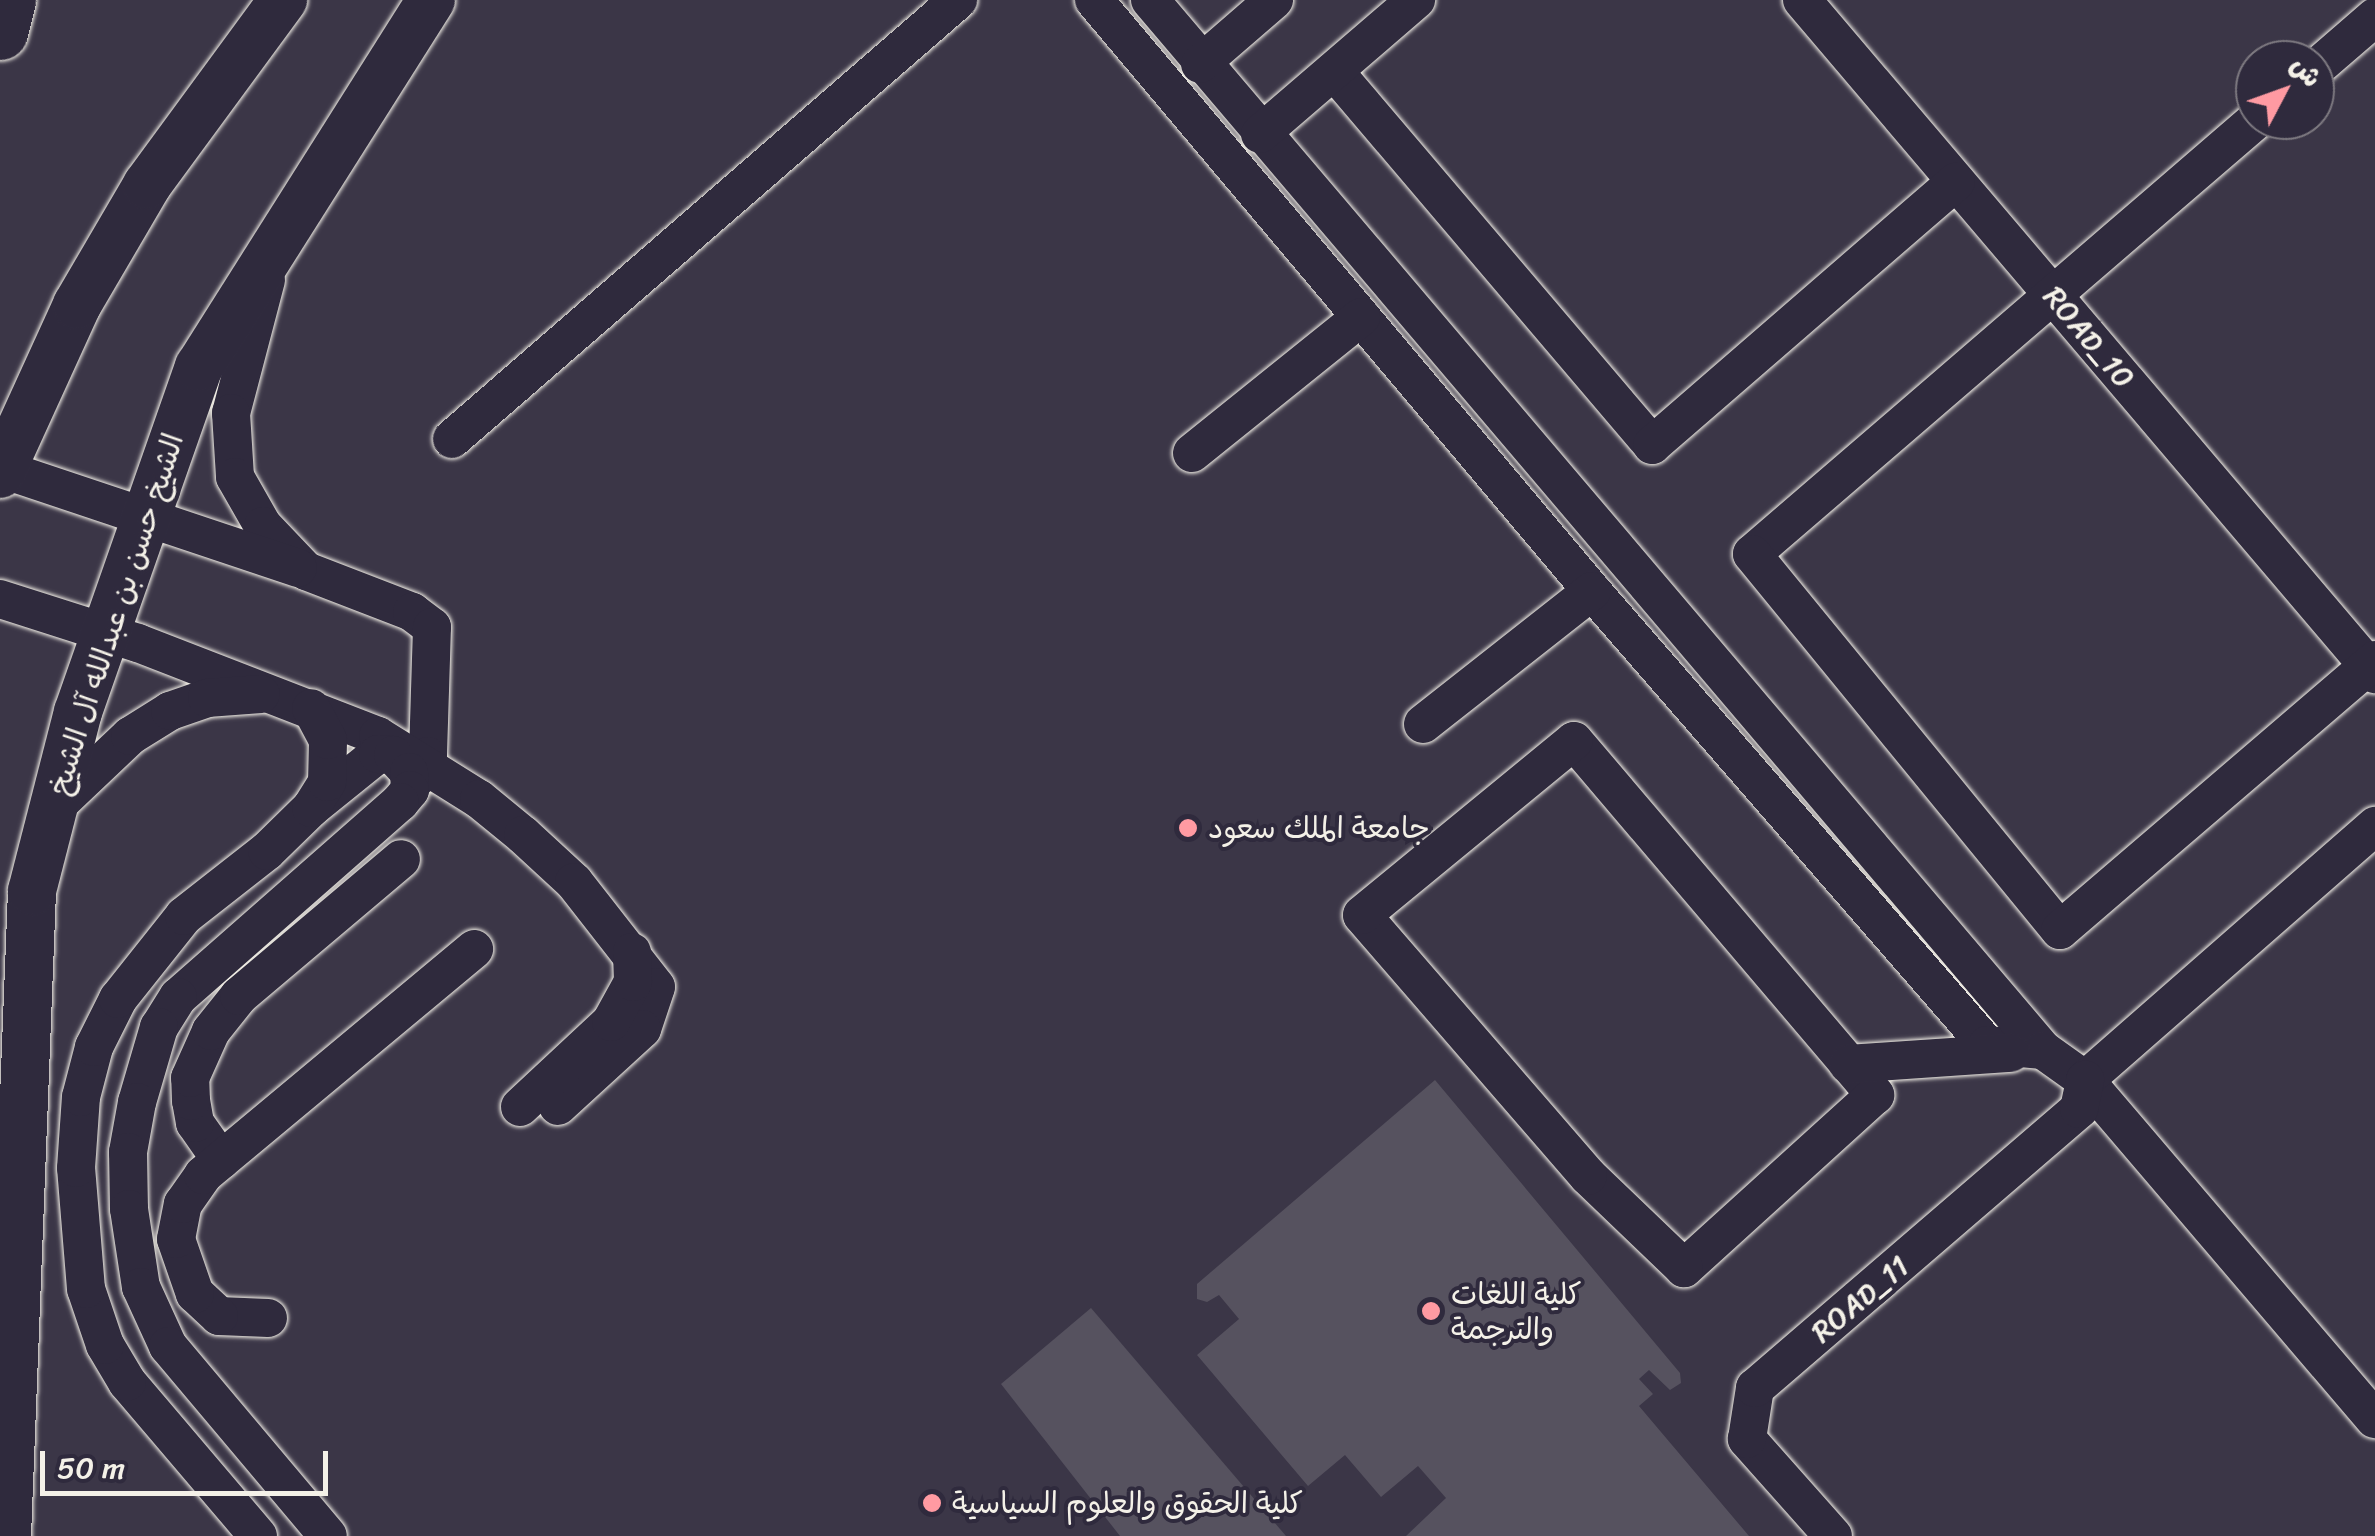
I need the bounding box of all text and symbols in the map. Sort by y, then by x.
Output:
north arrow [2235,40,2335,140]
text: ش [2278,44,2335,99]
street label: ROAD_10 [2036,279,2142,395]
street label: الشيخ حسن بن عبدالله آل الشيخ [40,429,192,799]
place label: جامعة الملك سعود [1208,810,1430,846]
marker: جامعة الملك سعود [1177,817,1199,839]
street label: ROAD_11 [1804,1248,1916,1350]
place label: كلية اللغات والترجمة [1451,1276,1582,1346]
marker: كلية اللغات والترجمة [1420,1300,1442,1322]
scale bar [45,1431,332,1493]
text: 50 m [57,1441,125,1495]
place label: كلية الحقوق والعلوم السياسية [952,1485,1303,1521]
marker: كلية الحقوق والعلوم السياسية [921,1492,943,1514]

